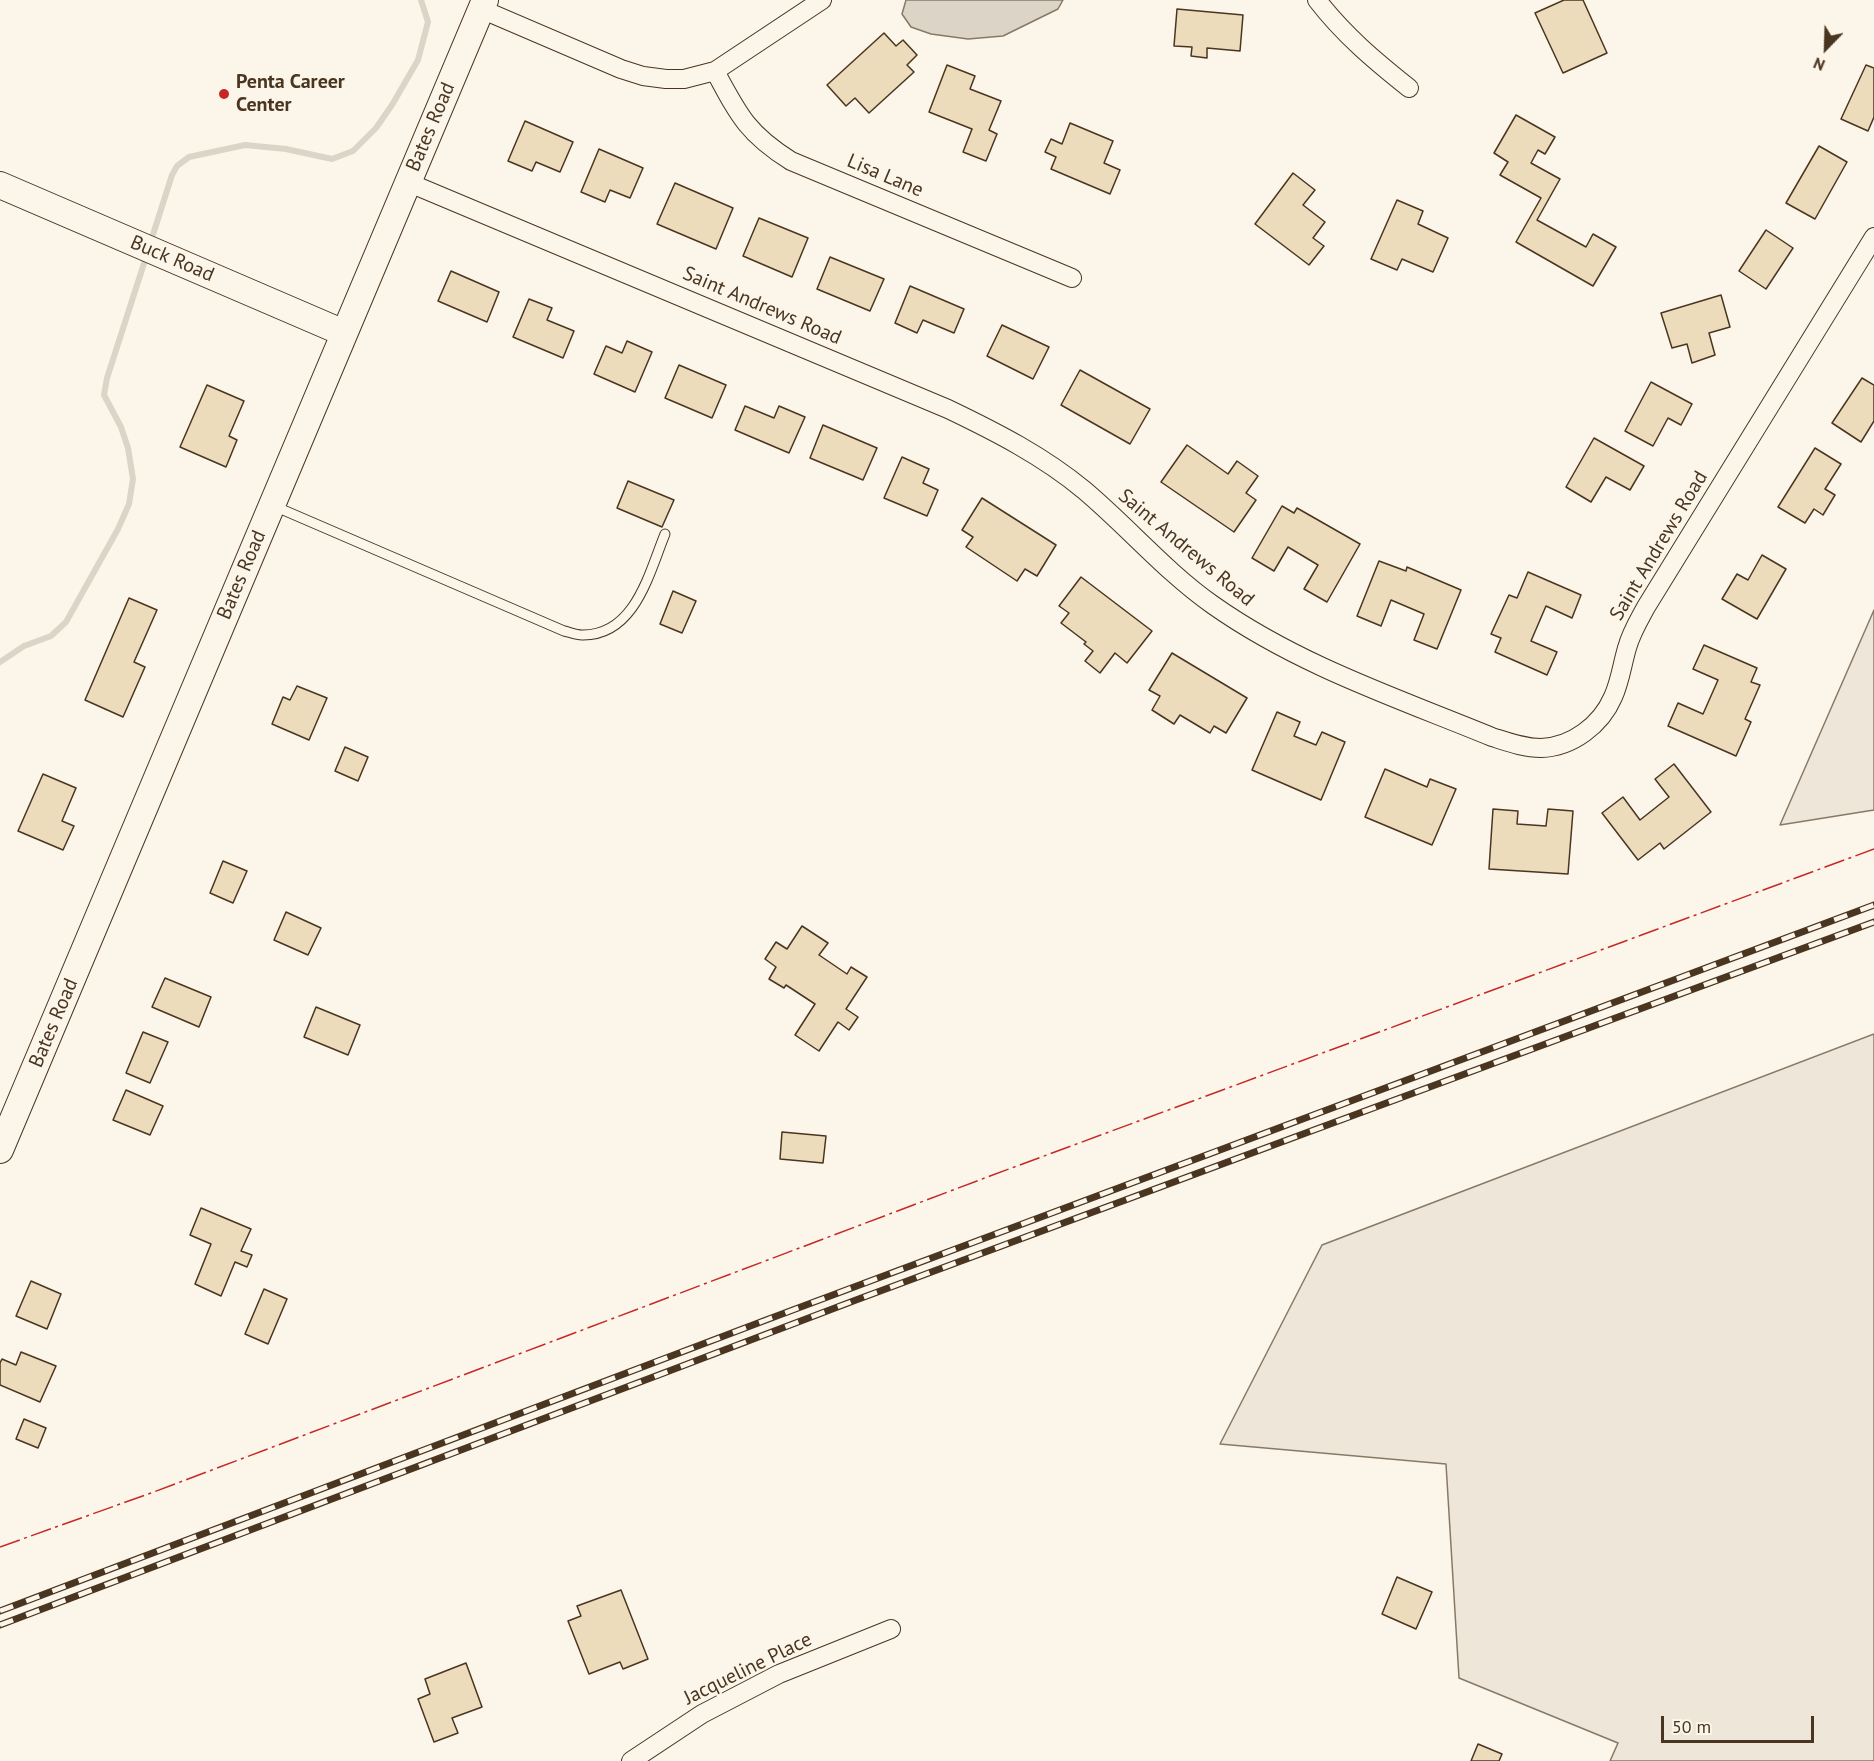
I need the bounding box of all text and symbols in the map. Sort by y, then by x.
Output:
north arrow [1796,18,1856,78]
text: N [1810,53,1828,76]
place label: Penta Career Center [236,70,345,117]
street label: Bates Road [402,79,460,175]
marker: Penta Career Center [217,87,231,101]
street label: Lisa Lane [843,149,927,203]
street label: Buck Road [126,231,218,287]
street label: Saint Andrews Road [679,262,845,350]
street label: Saint Andrews Road [1605,467,1713,625]
street label: Saint Andrews Road [1113,484,1259,612]
street label: Bates Road [213,527,271,623]
street label: Bates Road [25,975,83,1071]
street label: Jacqueline Place [680,1628,816,1710]
scale bar [1664,1704,1817,1742]
text: 50 m [1672,1715,1711,1738]

